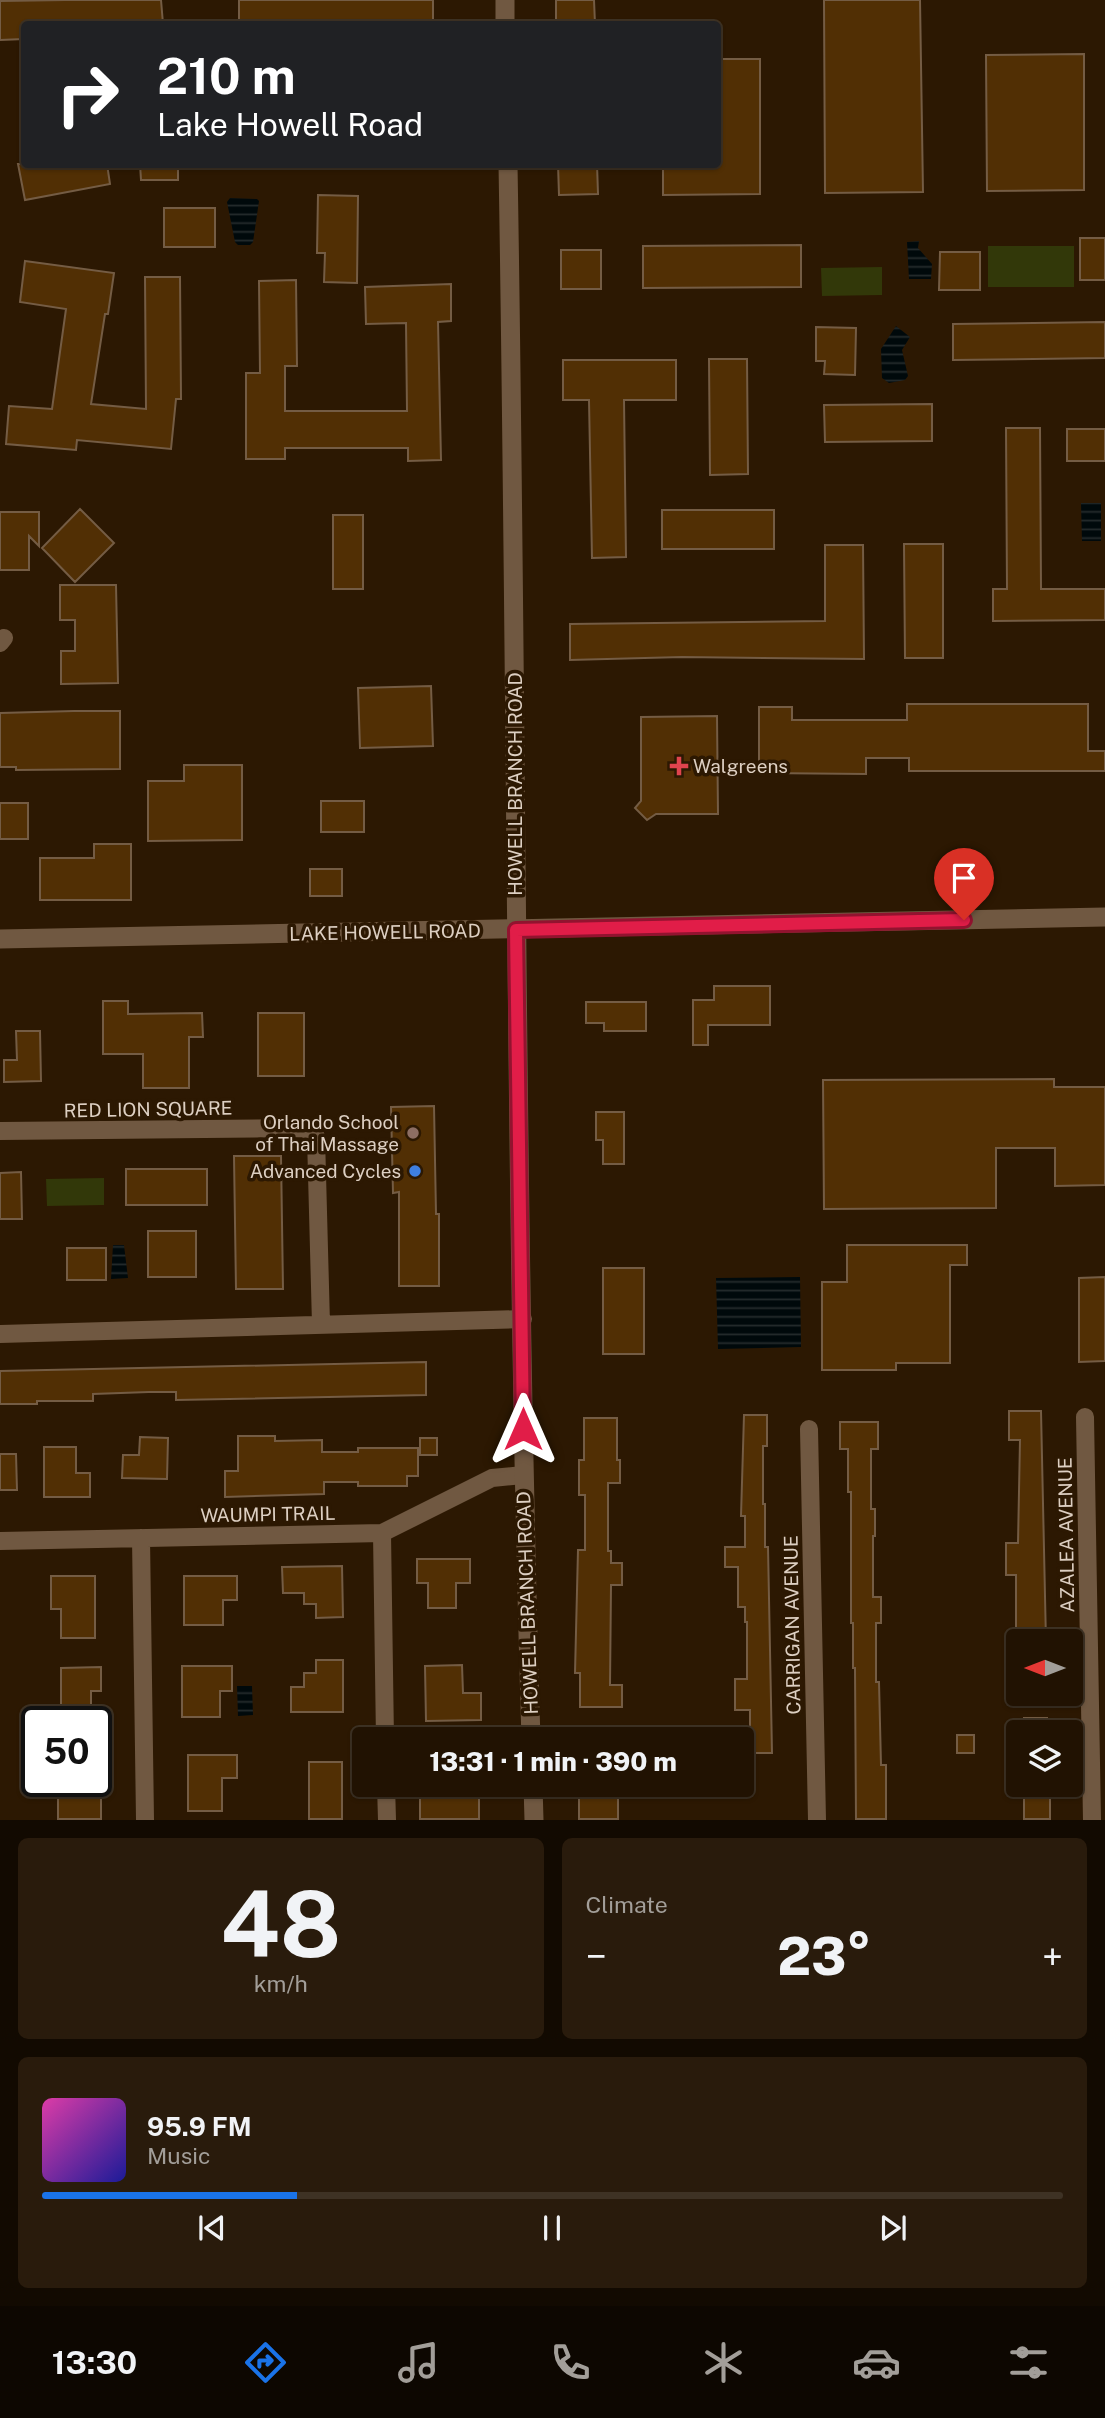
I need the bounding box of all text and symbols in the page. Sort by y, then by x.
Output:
text: 210 m [157,47,296,105]
icon: right [42,49,133,140]
text: Lake Howell Road [157,106,423,143]
street label: HOWELL BRANCH ROAD [504,672,526,896]
place label: Walgreens [693,755,788,777]
marker: Walgreens [671,758,687,774]
pin [934,848,994,920]
icon: arrive [945,859,983,897]
street label: LAKE HOWELL ROAD [289,919,481,945]
street label: RED LION SQUARE [63,1097,233,1121]
place label: Orlando School of Thai Massage [255,1111,399,1155]
marker: Orlando School of Thai Massage [405,1125,421,1141]
place label: Advanced Cycles [250,1160,401,1182]
marker: Advanced Cycles [407,1163,423,1179]
position arrow [486,1392,560,1466]
street label: AZALEA AVENUE [1054,1457,1078,1613]
street label: HOWELL BRANCH ROAD [512,1491,542,1715]
street label: WAUMPI TRAIL [200,1502,336,1526]
street label: CARRIGAN AVENUE [779,1535,805,1715]
north arrow [1006,1629,1083,1706]
map controls [1006,1629,1083,1797]
speed limit sign: 50 [21,1706,112,1797]
button: layers [1006,1720,1083,1797]
text: 13:31 · 1 min · 390 m [429,1746,677,1777]
text: 48 [220,1871,341,1977]
text: Climate [586,1891,668,1918]
text: 23° [777,1926,871,1987]
text: − [586,1934,607,1979]
text: + [1042,1934,1063,1979]
text: km/h [254,1970,308,1997]
text: 95.9 FM [147,2111,252,2142]
text: Music [147,2142,211,2169]
icon: previous [193,2209,231,2247]
icon: pause [533,2209,571,2247]
icon: next [874,2209,912,2247]
icon: directions [241,2338,290,2387]
icon: music [394,2338,443,2387]
icon: phone [546,2338,595,2387]
icon: climate [699,2338,748,2387]
icon: car [852,2338,901,2387]
icon: filters [1004,2338,1053,2387]
text: 13:30 [52,2344,137,2381]

